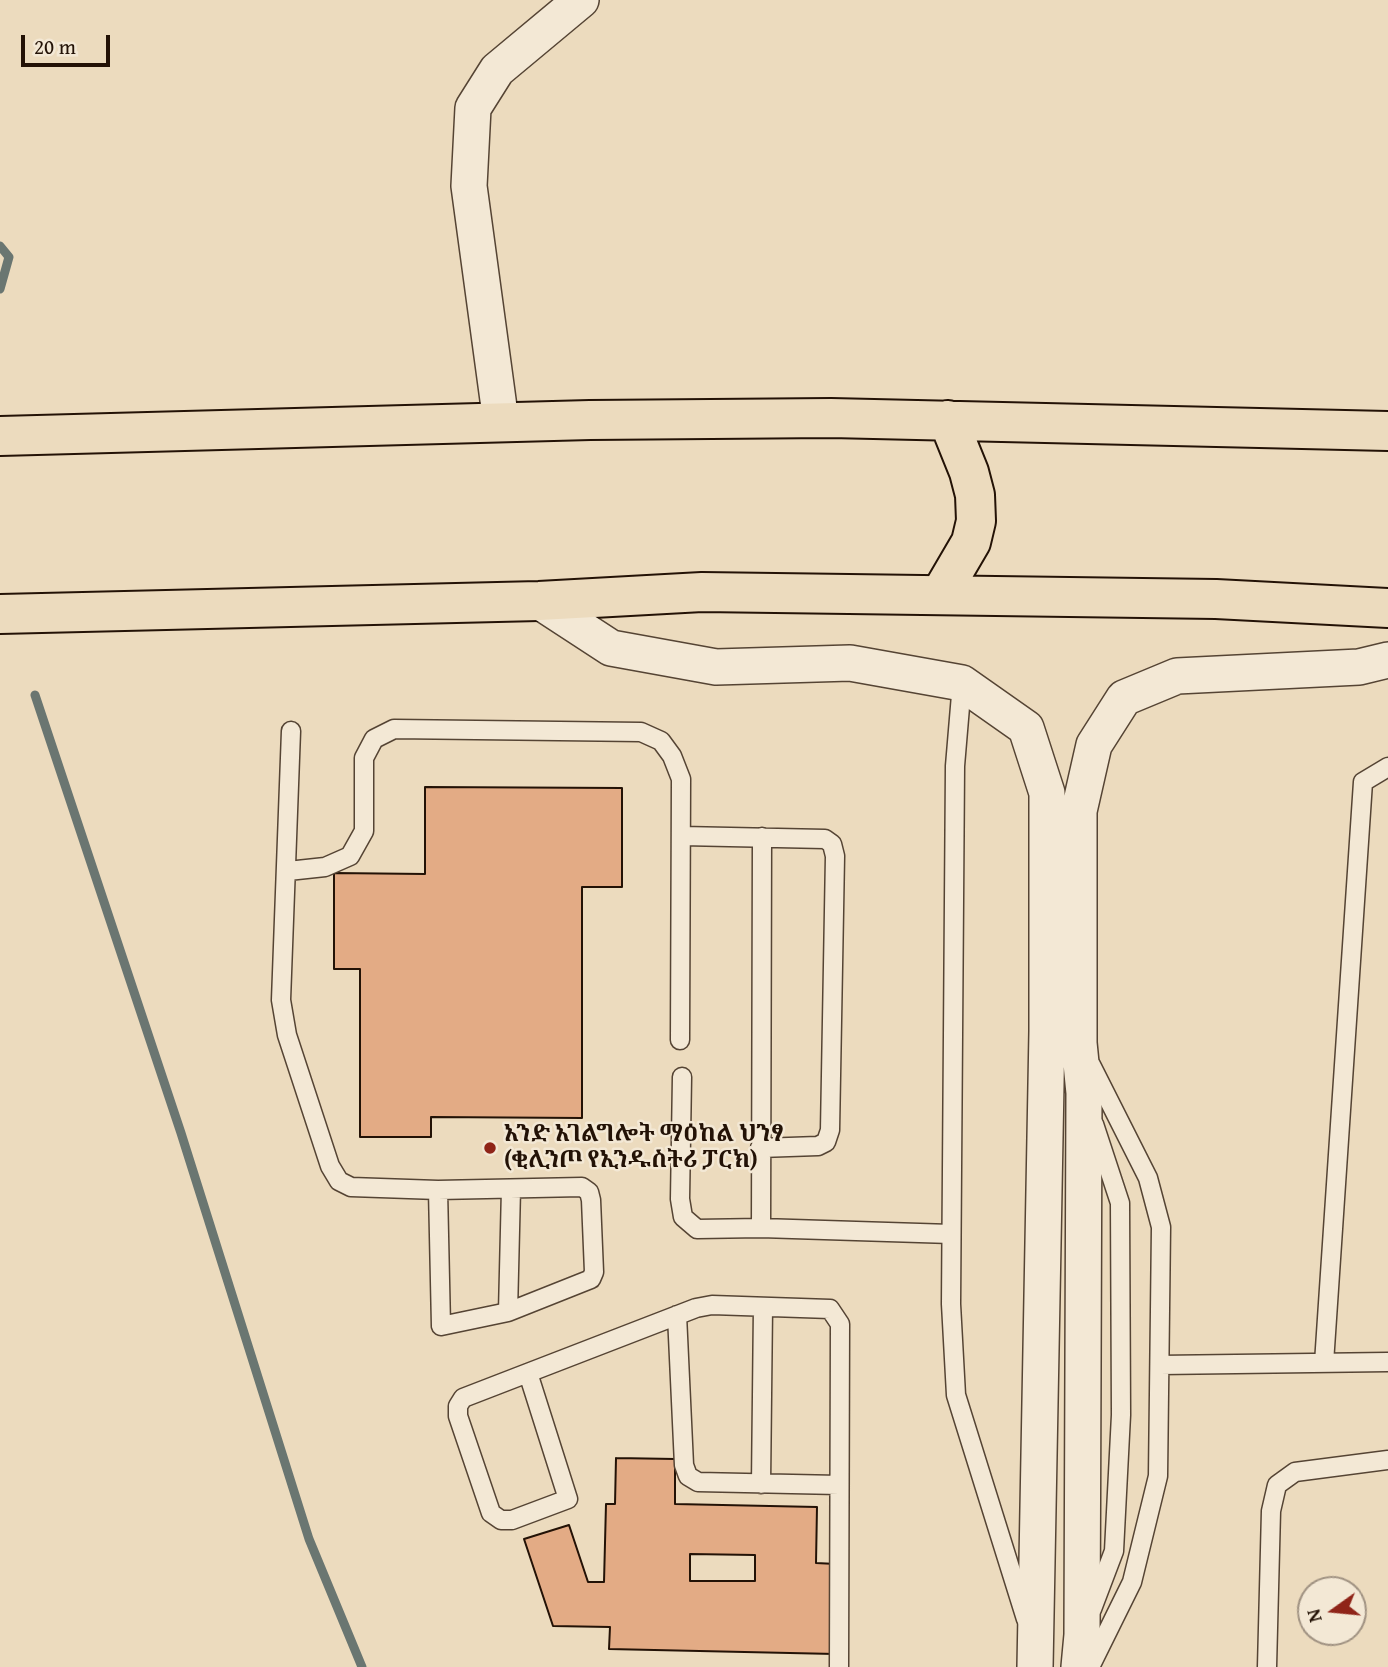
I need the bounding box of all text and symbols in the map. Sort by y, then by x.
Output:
scale bar [24,21,114,65]
text: 20 m [34,31,76,62]
place label: አንድ አገልግሎት ማዕከል ህንፃ (ቂሊንጦ የኢንዱስትሪ ፓርክ) [504,1121,783,1175]
marker: አንድ አገልግሎት ማዕከል ህንፃ (ቂሊንጦ የኢንዱስትሪ ፓርክ) [482,1140,498,1156]
north arrow [1297,1576,1367,1646]
text: N [1298,1606,1329,1626]

